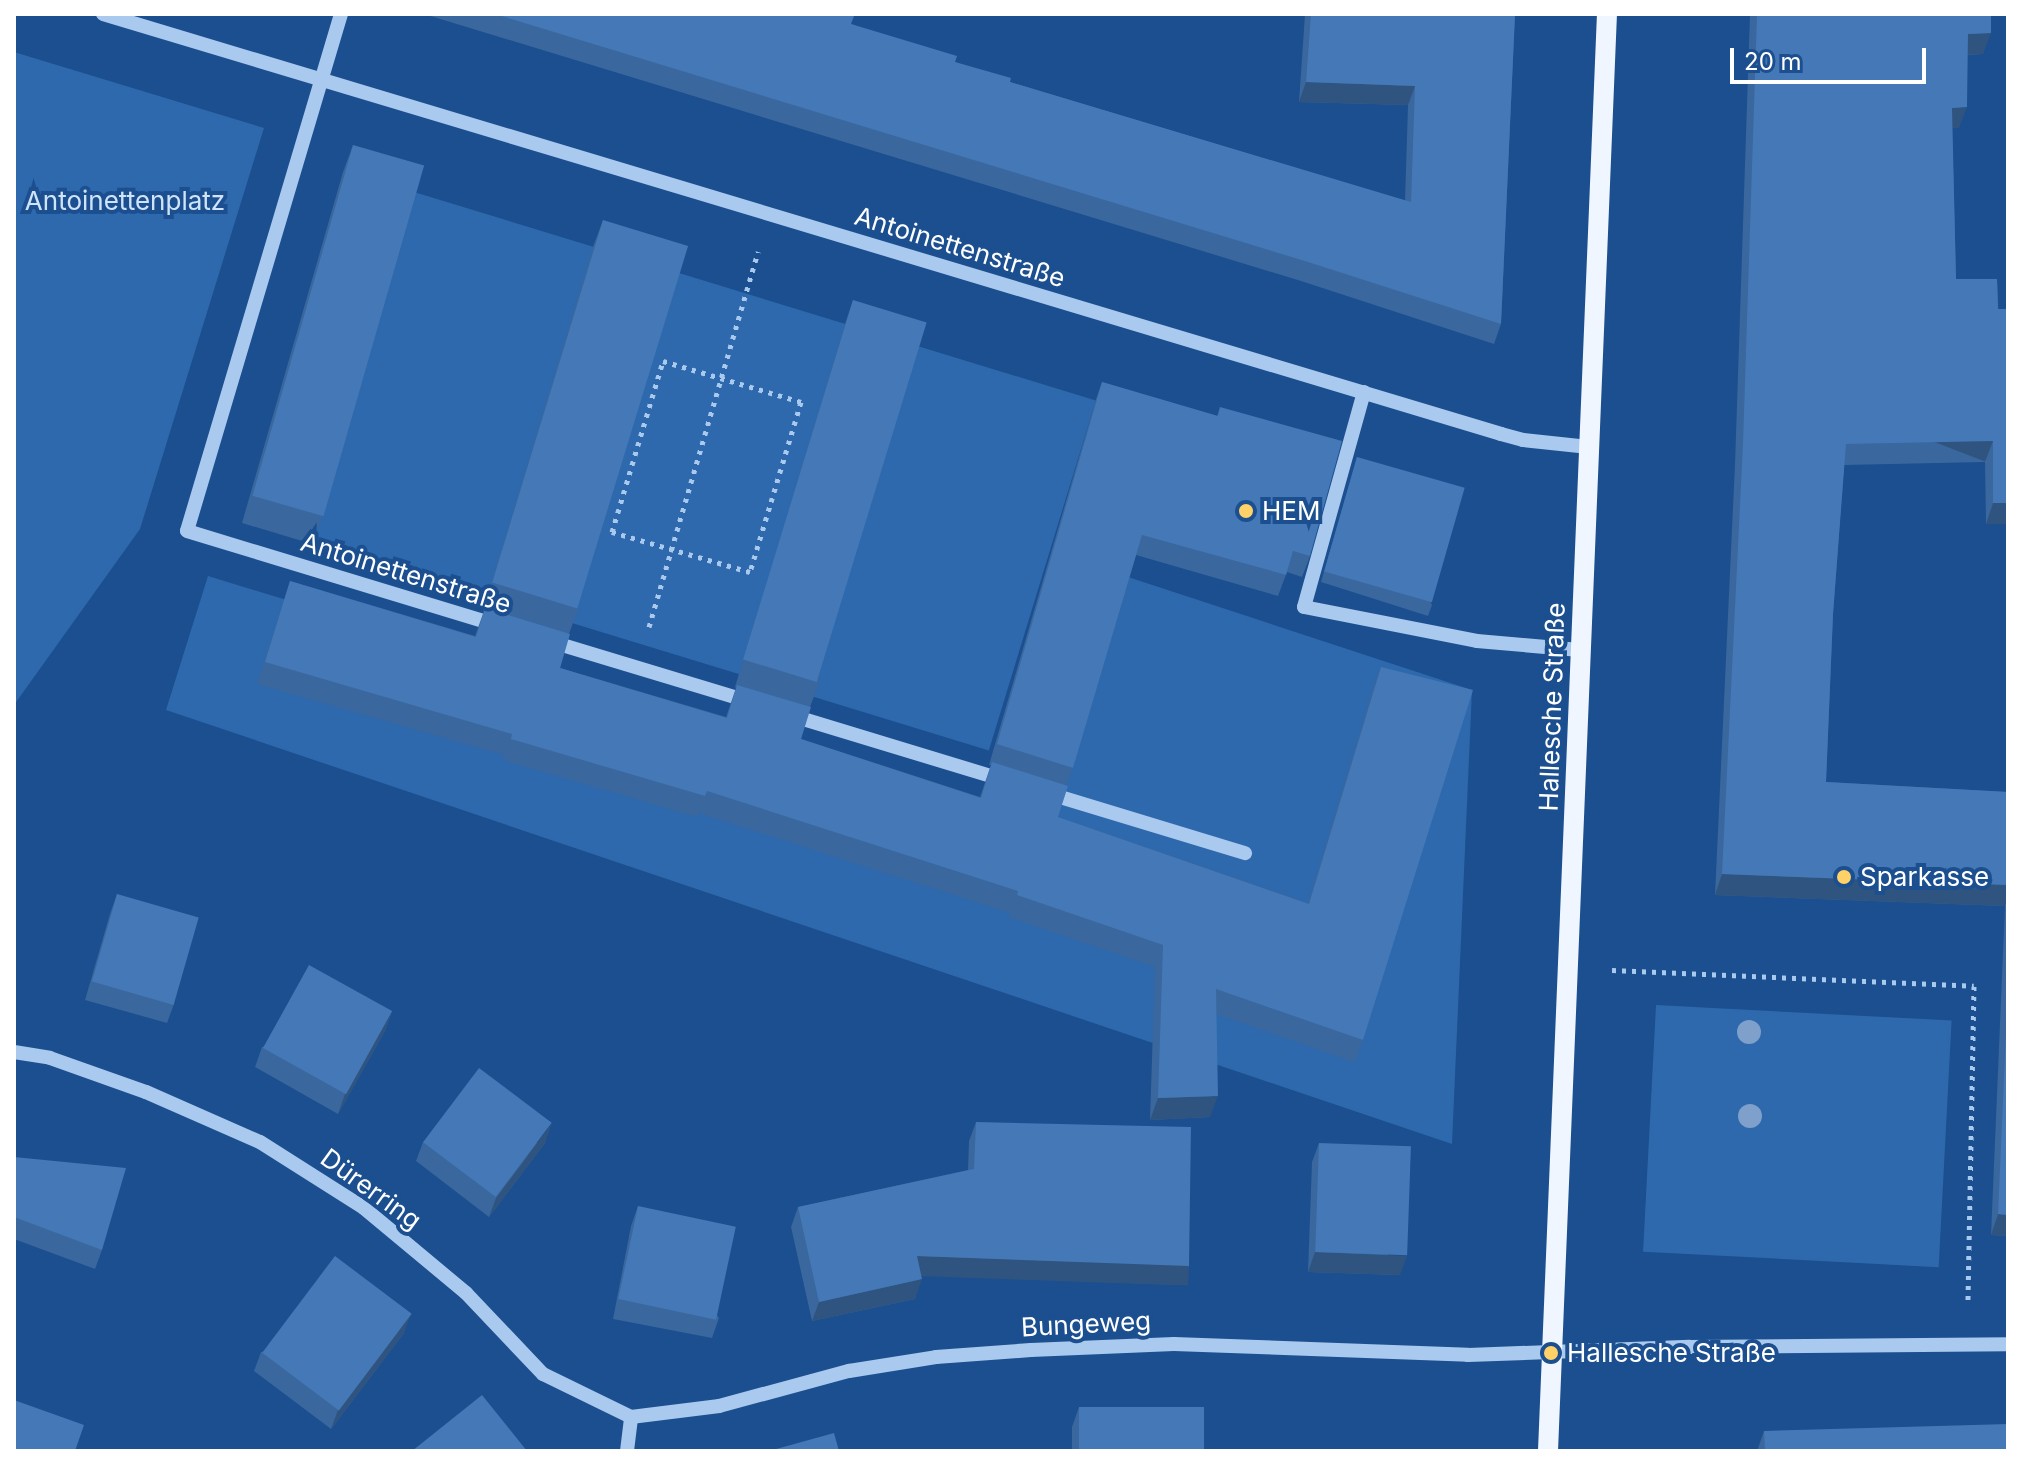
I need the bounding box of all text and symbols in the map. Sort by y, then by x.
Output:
scale bar [1734,32,1930,82]
text: 20 m [1744,47,1802,76]
park label: Antoinettenplatz [25,185,225,217]
street label: Antoinettenstraße [851,200,1069,294]
place label: HEM [1262,495,1320,527]
marker: HEM [1237,502,1255,520]
street label: Antoinettenstraße [297,526,515,620]
street label: Hallesche Straße [1533,602,1571,812]
place label: Sparkasse [1860,861,1989,893]
marker: Sparkasse [1835,868,1853,886]
street label: Dürerring [315,1142,427,1236]
street label: Bungeweg [1020,1305,1152,1343]
place label: Hallesche Straße [1567,1337,1776,1369]
marker: Hallesche Straße [1542,1344,1560,1362]

